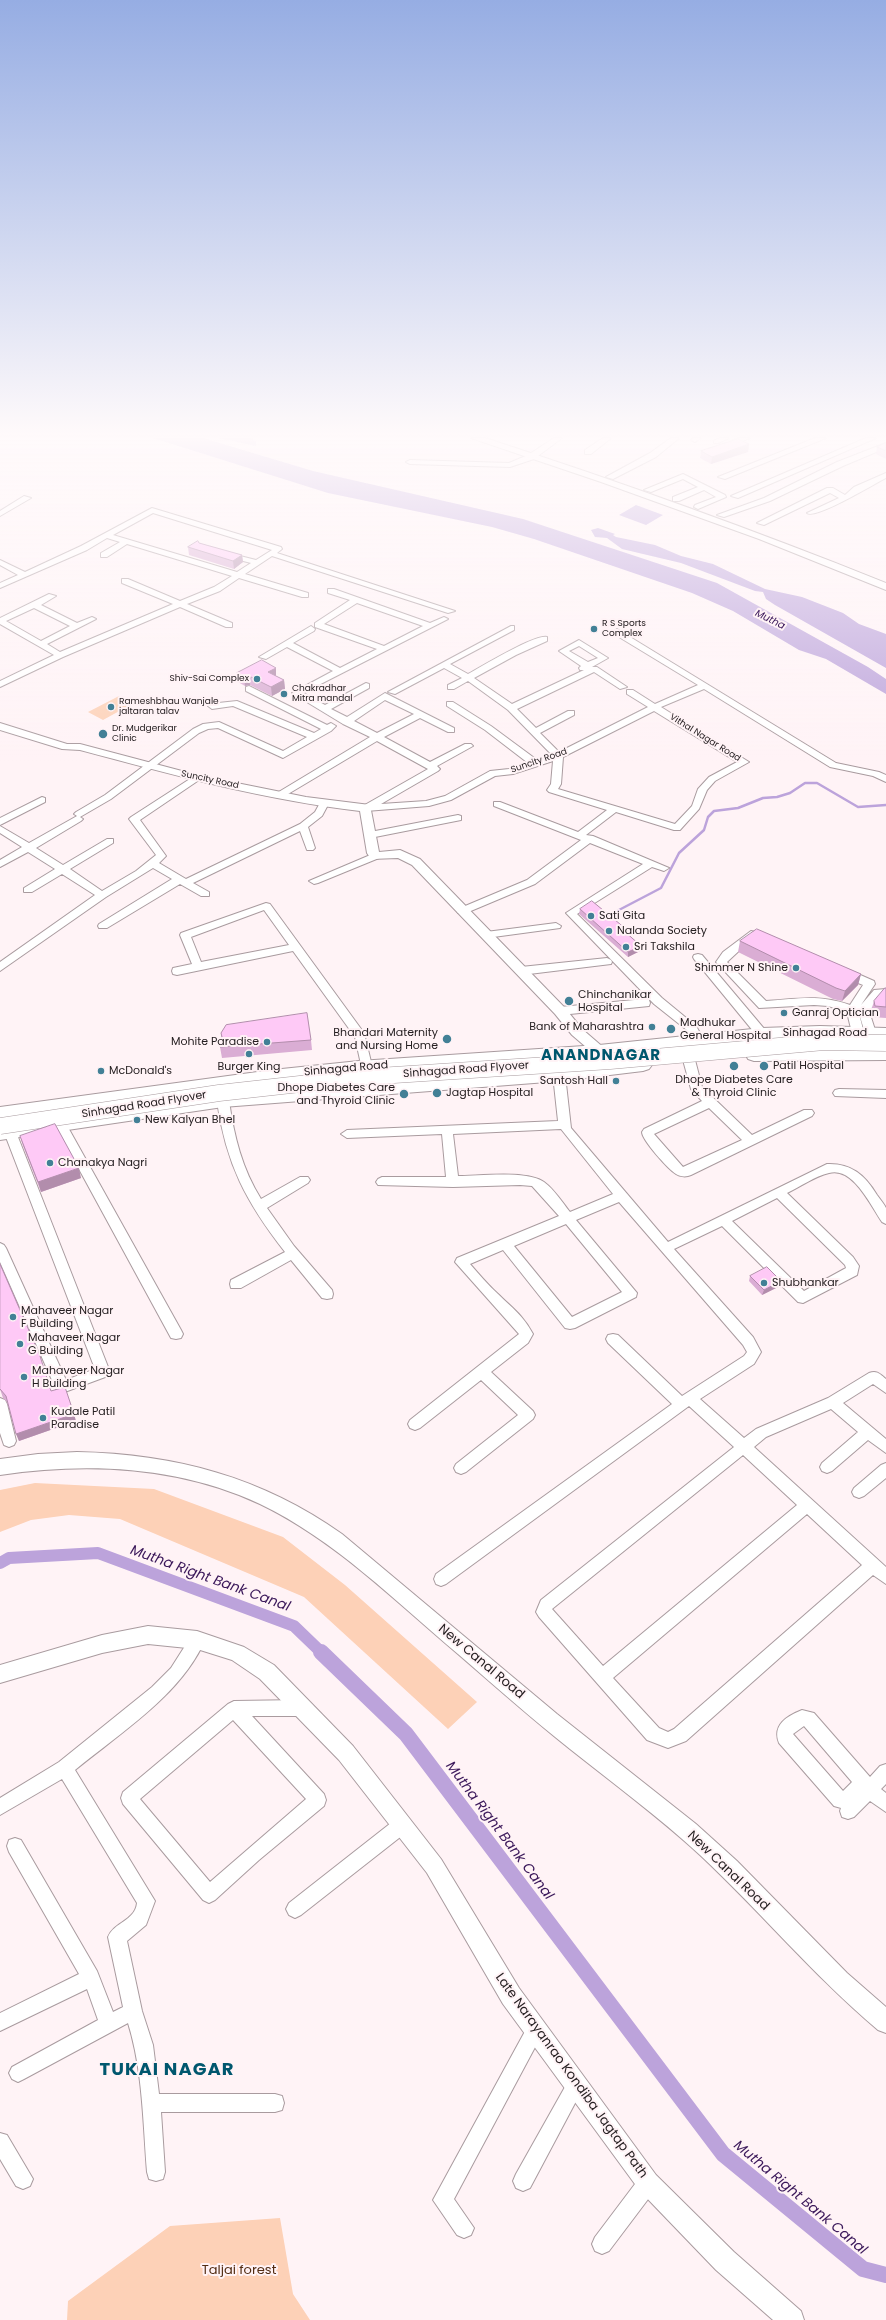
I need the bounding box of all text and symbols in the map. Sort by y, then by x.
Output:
water label: Mutha [753,608,787,632]
place label: R S Sports Complex [602,619,646,640]
marker: R S Sports Complex [589,624,599,634]
place label: Shiv-Sai Complex [170,674,249,684]
marker: Shiv-Sai Complex [252,674,262,684]
place label: Chakradhar Mitra mandal [292,684,353,705]
marker: Chakradhar Mitra mandal [279,689,289,699]
place label: Rameshbhau Wanjale jaltaran talav [119,697,219,718]
marker: Rameshbhau Wanjale jaltaran talav [106,702,116,712]
street label: Vithal Nagar Road [667,712,743,764]
place label: Dr. Mudgerikar Clinic [112,724,177,745]
marker: Dr. Mudgerikar Clinic [97,728,109,740]
street label: Suncity Road [510,746,568,776]
street label: Suncity Road [180,769,240,791]
place label: Sati Gita [599,909,645,923]
marker: Sati Gita [586,911,596,921]
place label: Nalanda Society [617,924,707,938]
marker: Nalanda Society [604,926,614,936]
place label: Sri Takshila [634,940,695,954]
marker: Sri Takshila [621,942,631,952]
place label: Shimmer N Shine [695,961,788,975]
marker: Shimmer N Shine [791,963,801,973]
place label: Chinchanikar Hospital [578,988,651,1014]
marker: Chinchanikar Hospital [563,995,575,1007]
place label: Ganraj Optician [792,1006,879,1020]
marker: Ganraj Optician [779,1008,789,1018]
place label: Madhukar General Hospital [680,1016,771,1042]
place label: Bank of Maharashtra [529,1020,644,1034]
marker: Bank of Maharashtra [647,1022,657,1032]
marker: Madhukar General Hospital [665,1023,677,1035]
place label: Bhandari Maternity and Nursing Home [333,1026,438,1052]
street label: Sinhagad Road [783,1026,867,1040]
marker: Bhandari Maternity and Nursing Home [441,1033,453,1045]
place label: Mohite Paradise [171,1035,259,1049]
marker: Mohite Paradise [262,1037,272,1047]
district label: ANANDNAGAR [541,1047,661,1065]
marker: Burger King [244,1049,254,1059]
street label: Sinhagad Road [303,1059,389,1079]
street label: Sinhagad Road Flyover [403,1059,529,1081]
place label: Patil Hospital [773,1059,844,1073]
place label: Burger King [218,1060,280,1074]
marker: Dhope Diabetes Care & Thyroid Clinic [728,1060,740,1072]
marker: Patil Hospital [758,1060,770,1072]
place label: McDonald's [109,1064,172,1078]
marker: McDonald's [96,1066,106,1076]
place label: Dhope Diabetes Care & Thyroid Clinic [675,1073,793,1099]
place label: Santosh Hall [540,1074,608,1088]
marker: Santosh Hall [611,1076,621,1086]
place label: Dhope Diabetes Care and Thyroid Clinic [277,1081,395,1107]
place label: Jagtap Hospital [446,1086,533,1100]
marker: Jagtap Hospital [431,1087,443,1099]
marker: Dhope Diabetes Care and Thyroid Clinic [398,1088,410,1100]
street label: Sinhagad Road Flyover [81,1089,207,1121]
place label: New Kalyan Bhel [145,1113,235,1127]
marker: New Kalyan Bhel [132,1115,142,1125]
place label: Chanakya Nagri [58,1156,147,1170]
marker: Chanakya Nagri [45,1158,55,1168]
place label: Shubhankar [772,1276,839,1290]
marker: Shubhankar [759,1278,769,1288]
place label: Mahaveer Nagar F Building [21,1304,113,1330]
marker: Mahaveer Nagar F Building [8,1312,18,1322]
place label: Mahaveer Nagar G Building [28,1331,120,1357]
marker: Mahaveer Nagar G Building [15,1339,25,1349]
place label: Mahaveer Nagar H Building [32,1364,124,1390]
marker: Mahaveer Nagar H Building [19,1372,29,1382]
place label: Kudale Patil Paradise [51,1405,115,1431]
marker: Kudale Patil Paradise [38,1413,48,1423]
water label: Mutha Right Bank Canal [128,1542,292,1616]
street label: New Canal Road [435,1621,527,1703]
water label: Mutha Right Bank Canal [441,1759,557,1903]
street label: New Canal Road [684,1828,772,1914]
street label: Late Narayanrao Kondiba Jagtap Path [491,1971,651,2181]
district label: TUKAI NAGAR [100,2059,234,2081]
water label: Mutha Right Bank Canal [730,2137,870,2259]
park label: Taljai forest [202,2263,276,2279]

